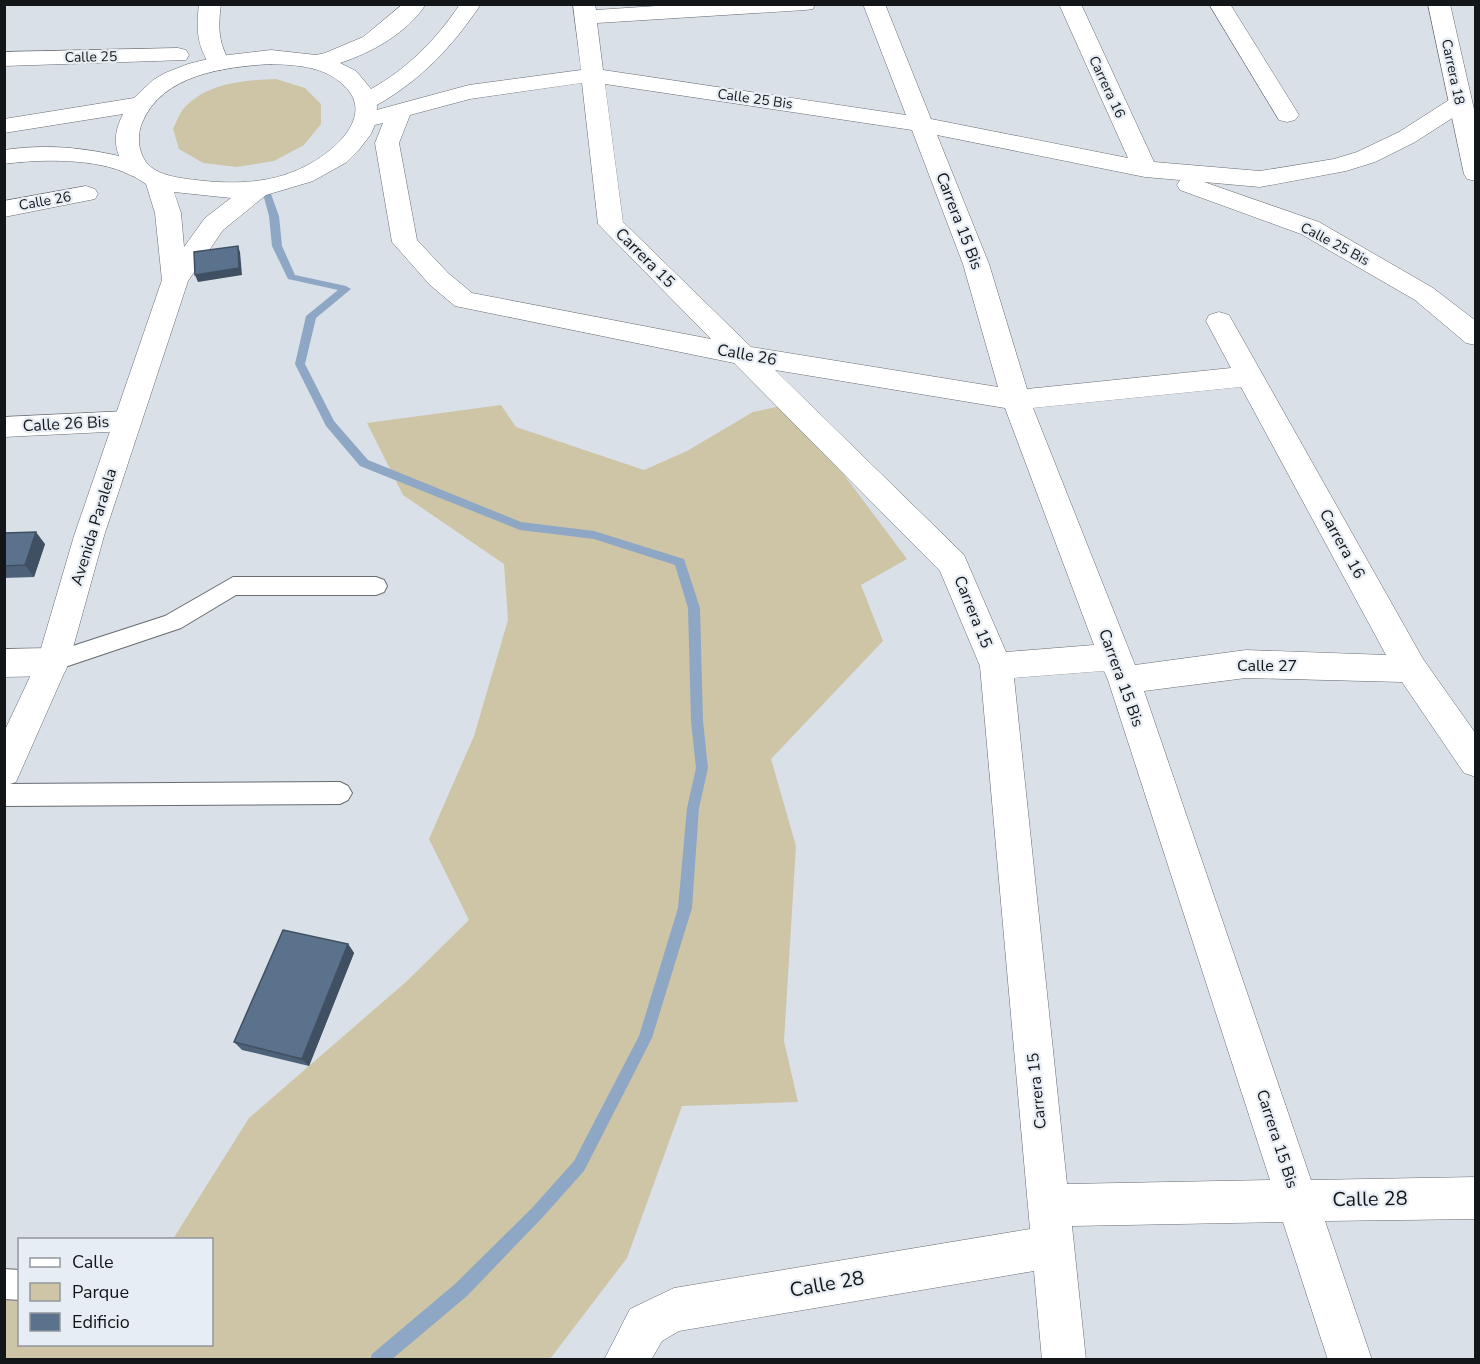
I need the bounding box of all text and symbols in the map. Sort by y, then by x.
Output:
street label: Carrera 18 [1437,37,1469,107]
street label: Calle 25 [64,47,118,67]
street label: Carrera 16 [1084,53,1130,121]
street label: Calle 25 Bis [716,84,794,114]
street label: Carrera 15 Bis [930,169,988,273]
street label: Calle 26 [17,187,73,215]
street label: Calle 25 Bis [1297,218,1373,270]
street label: Carrera 15 [610,223,680,293]
street label: Calle 26 [715,339,779,371]
street label: Calle 26 Bis [22,411,110,437]
street label: Avenida Paralela [66,466,122,588]
street label: Carrera 16 [1314,505,1370,583]
street label: Carrera 15 [949,573,997,651]
street label: Carrera 15 Bis [1093,626,1149,730]
street label: Calle 27 [1237,655,1297,677]
street label: Carrera 15 [1022,1052,1052,1130]
street label: Carrera 15 Bis [1251,1087,1303,1191]
street label: Calle 28 [1332,1185,1408,1213]
legend [18,1238,213,1346]
text: Calle [72,1250,114,1274]
street label: Calle 28 [788,1264,866,1304]
text: Parque [72,1280,129,1304]
text: Edificio [72,1310,130,1334]

